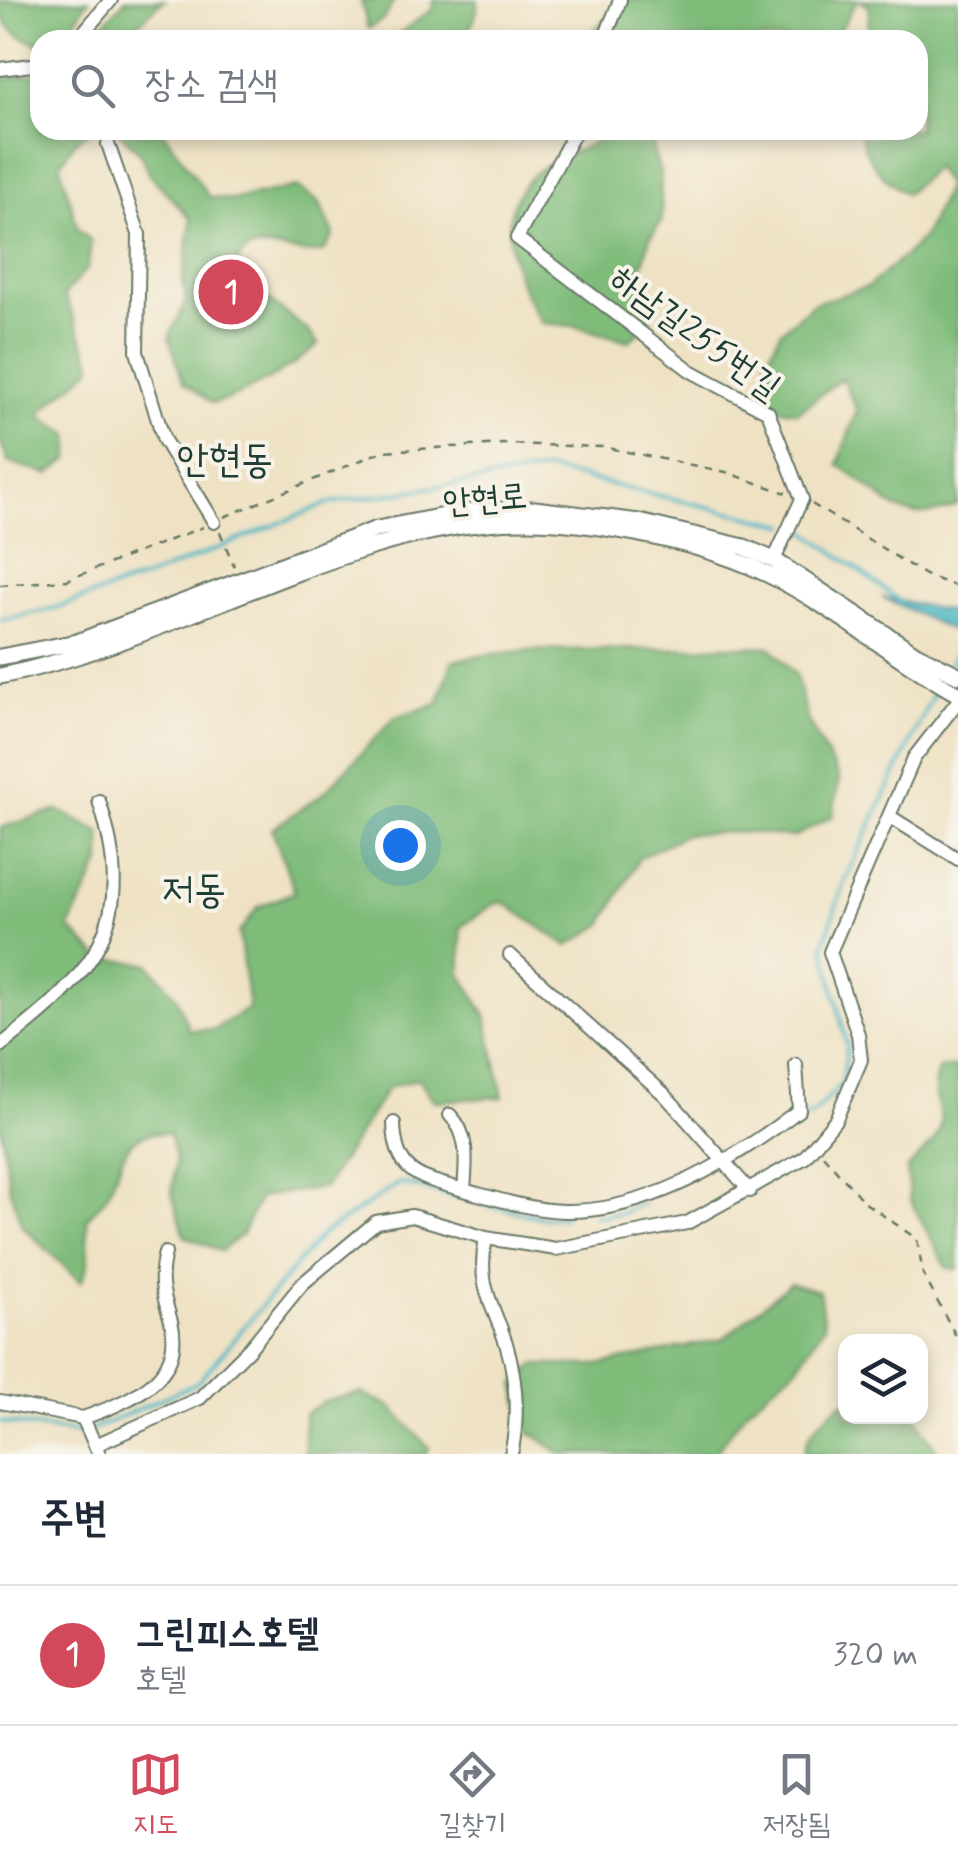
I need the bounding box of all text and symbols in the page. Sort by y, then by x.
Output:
search box [30,30,928,140]
icon: search [65,58,120,113]
text: 장소 검색 [145,61,278,110]
pin: 1 [198,254,264,330]
street label: 하남길255번길 [600,256,789,411]
district label: 안현동 [177,435,273,487]
street label: 안현로 [441,473,529,527]
your location [375,820,426,871]
district label: 저동 [162,865,226,917]
map controls [838,1334,928,1424]
button: layers [838,1334,928,1424]
text: 주변 [40,1492,108,1547]
text: 그린피스호텔 [135,1610,318,1659]
text: 1 [65,1634,80,1676]
text: 320 m [833,1634,918,1676]
text: 호텔 [135,1659,187,1701]
tab: 지도 [128,1747,183,1844]
tab: 길찾기 [439,1747,507,1844]
tab: 저장됨 [762,1747,830,1844]

